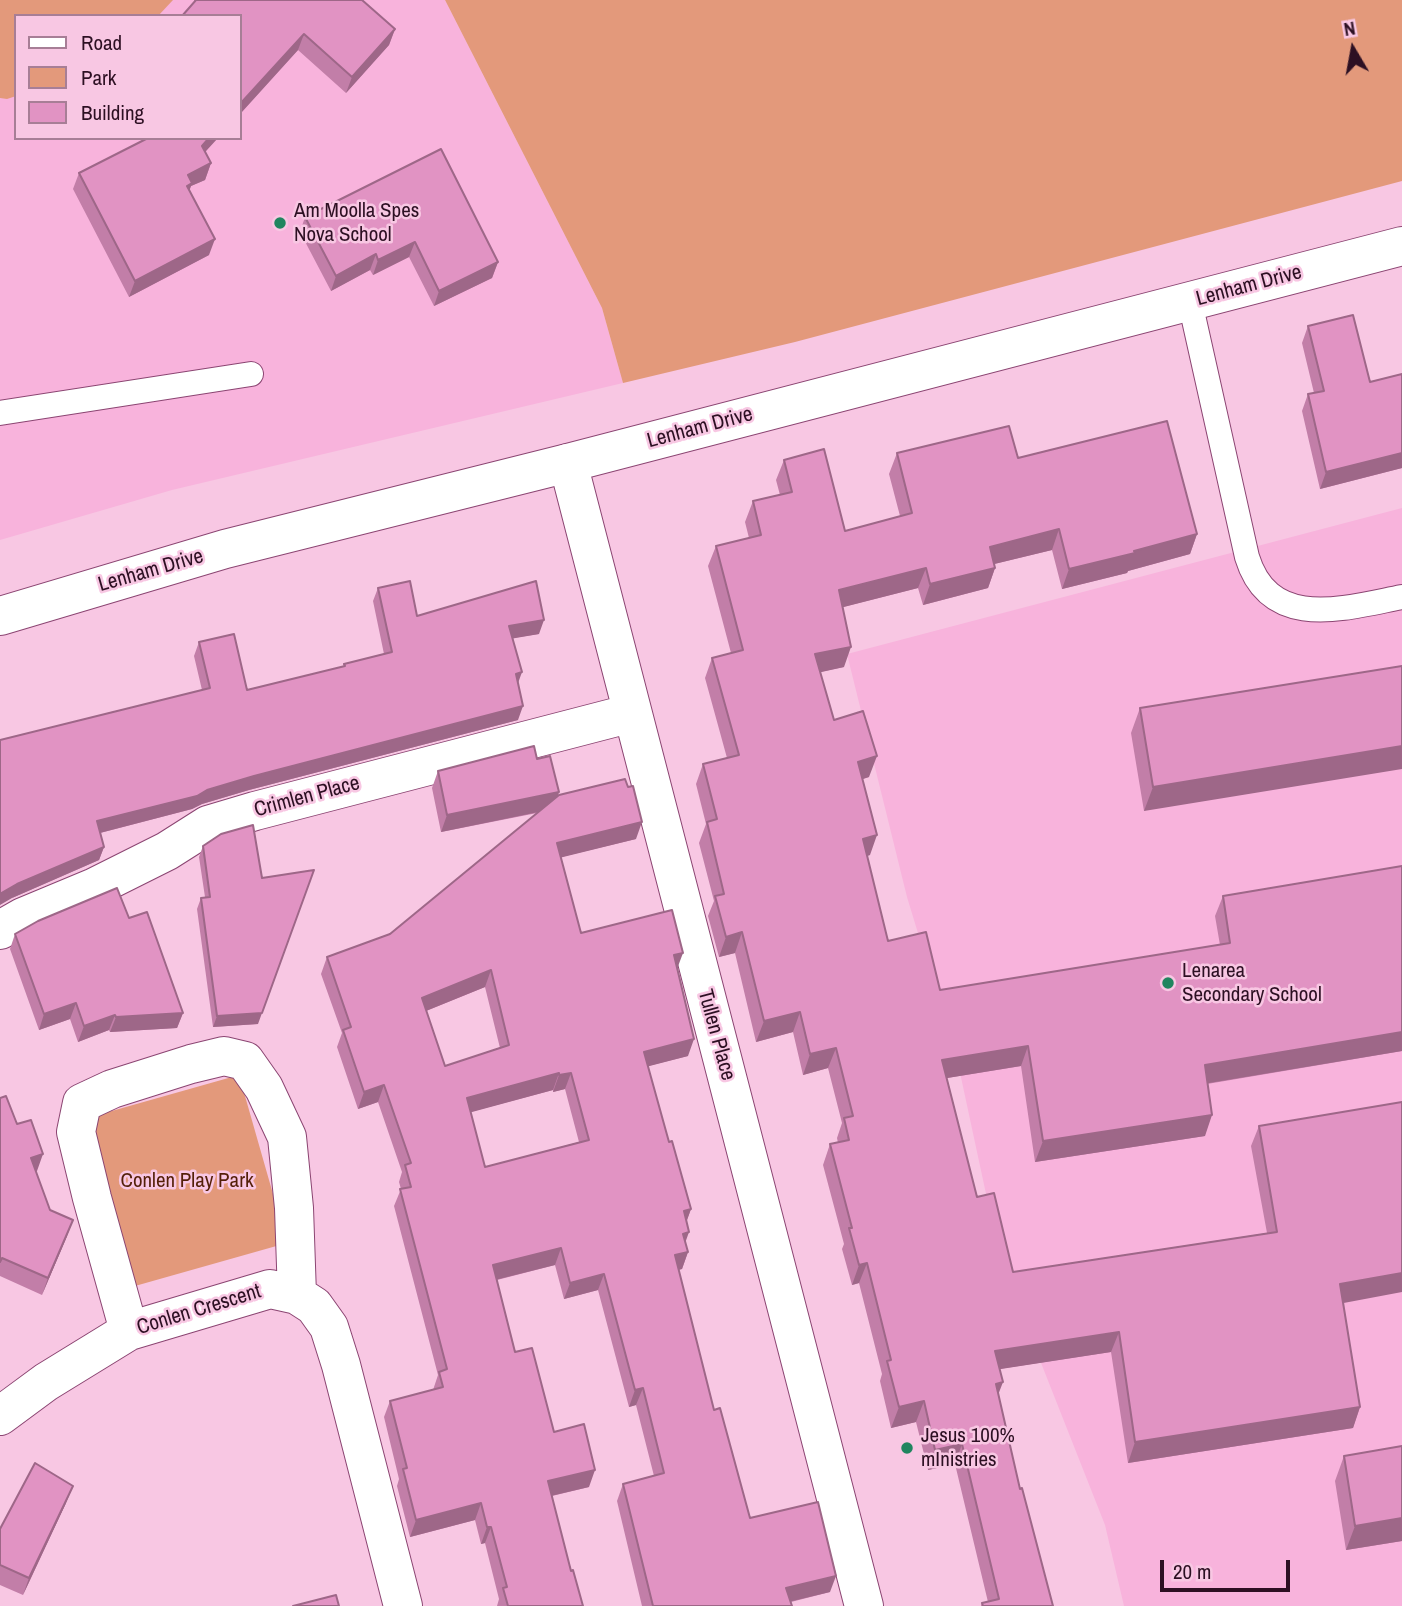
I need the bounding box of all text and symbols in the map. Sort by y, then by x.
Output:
legend [14,14,242,140]
north arrow [1318,14,1388,84]
text: N [1342,15,1357,42]
text: Road [81,28,122,57]
text: Park [81,63,116,92]
text: Building [81,98,144,127]
place label: Am Moolla Spes Nova School [294,198,419,248]
marker: Am Moolla Spes Nova School [272,215,288,231]
street label: Lenham Drive [1194,260,1304,312]
street label: Lenham Drive [645,402,755,454]
street label: Lenham Drive [96,544,206,598]
street label: Crimlen Place [252,771,362,823]
place label: Lenarea Secondary School [1182,958,1322,1008]
marker: Lenarea Secondary School [1160,975,1176,991]
street label: Tullen Place [692,987,740,1083]
park label: Conlen Play Park [120,1168,254,1194]
street label: Conlen Crescent [134,1279,264,1341]
place label: Jesus 100% mInistries [921,1423,1015,1473]
marker: Jesus 100% mInistries [899,1440,915,1456]
scale bar [1164,1546,1294,1590]
text: 20 m [1173,1557,1211,1586]

